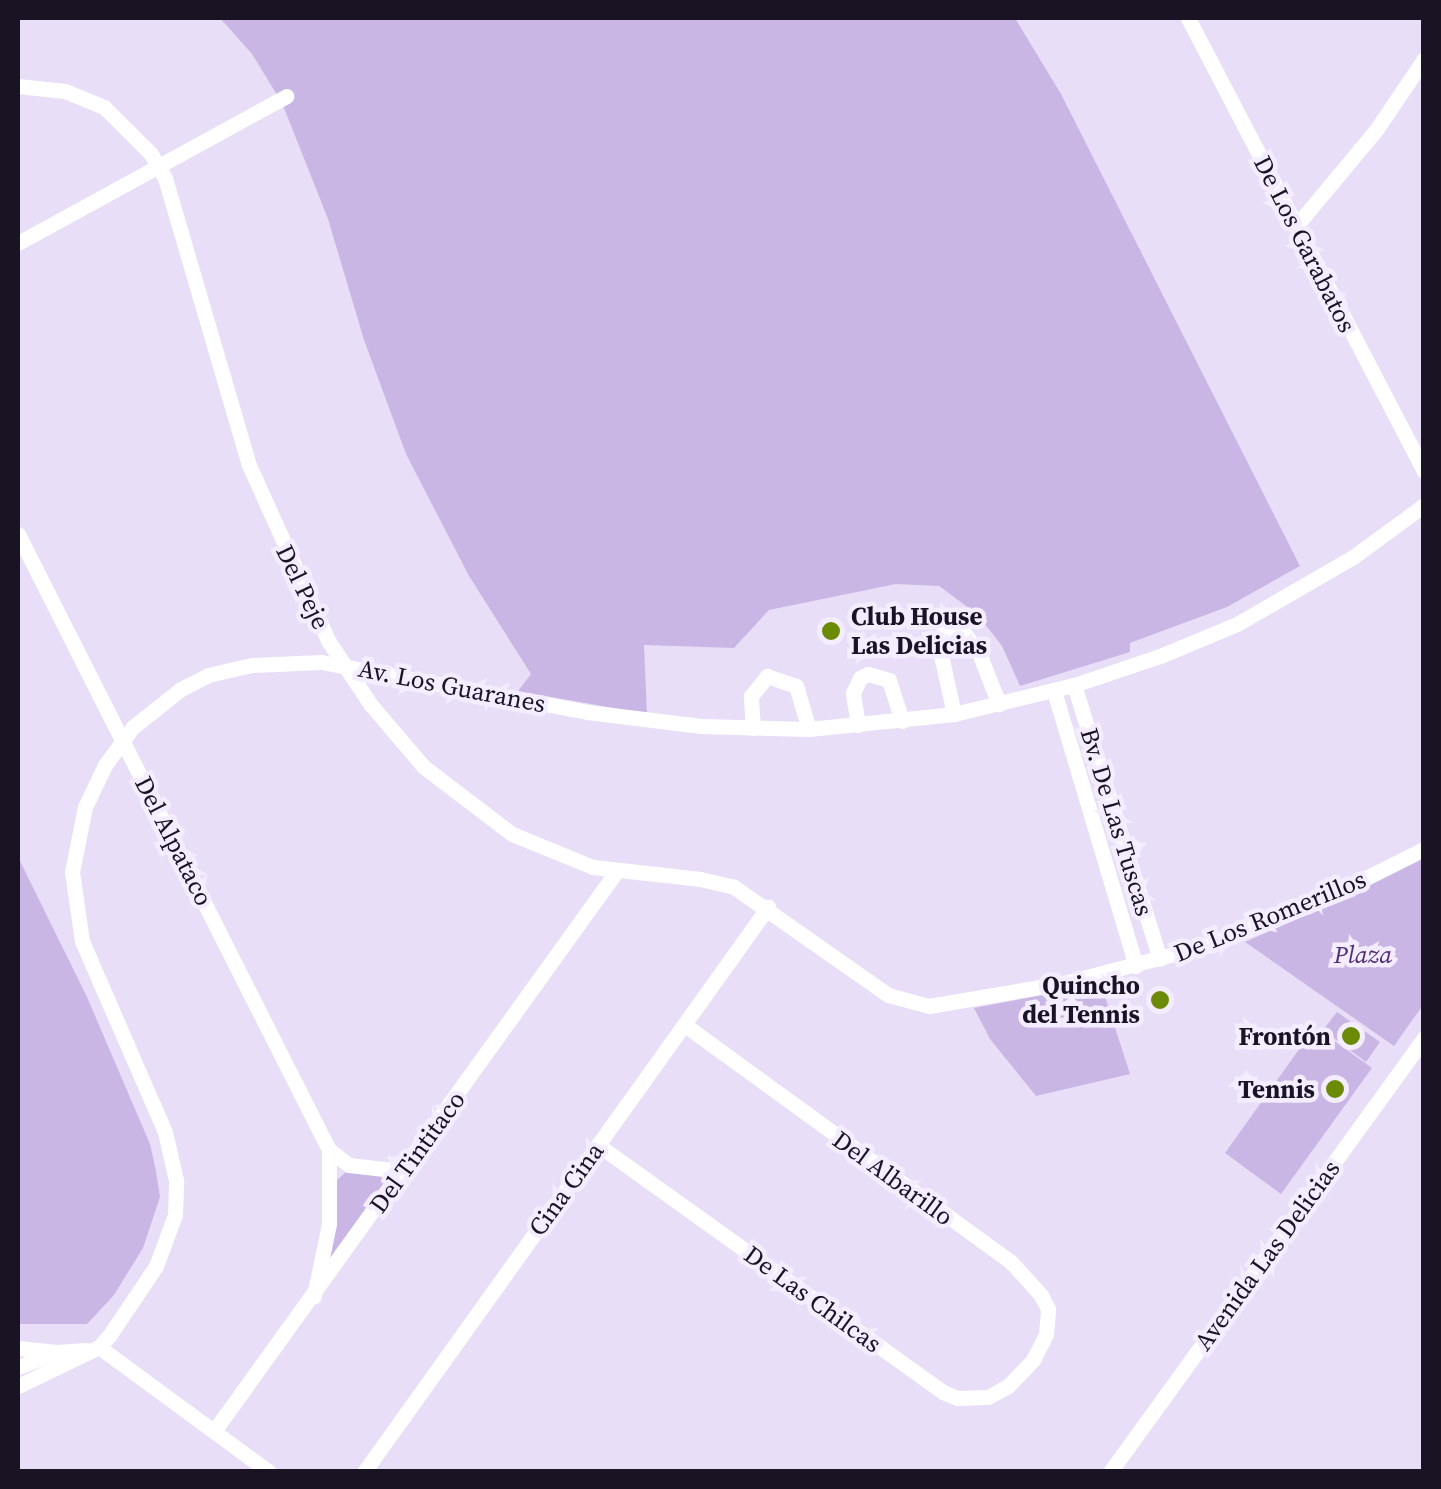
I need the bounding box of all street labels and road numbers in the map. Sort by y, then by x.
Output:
street label: De Los Garabatos [1248,151,1362,337]
street label: Del Peje [270,540,336,634]
street label: Av. Los Guaranes [356,653,548,719]
street label: Bv. De Las Tuscas [1074,724,1160,920]
street label: Del Alpataco [129,771,219,911]
street label: De Los Romerillos [1170,864,1370,968]
street label: Del Tintitaco [363,1085,471,1219]
street label: Del Albarillo [827,1124,959,1232]
street label: Cina Cina [522,1136,610,1242]
street label: Avenida Las Delicias [1188,1154,1346,1356]
street label: De Las Chilcas [739,1239,887,1359]

